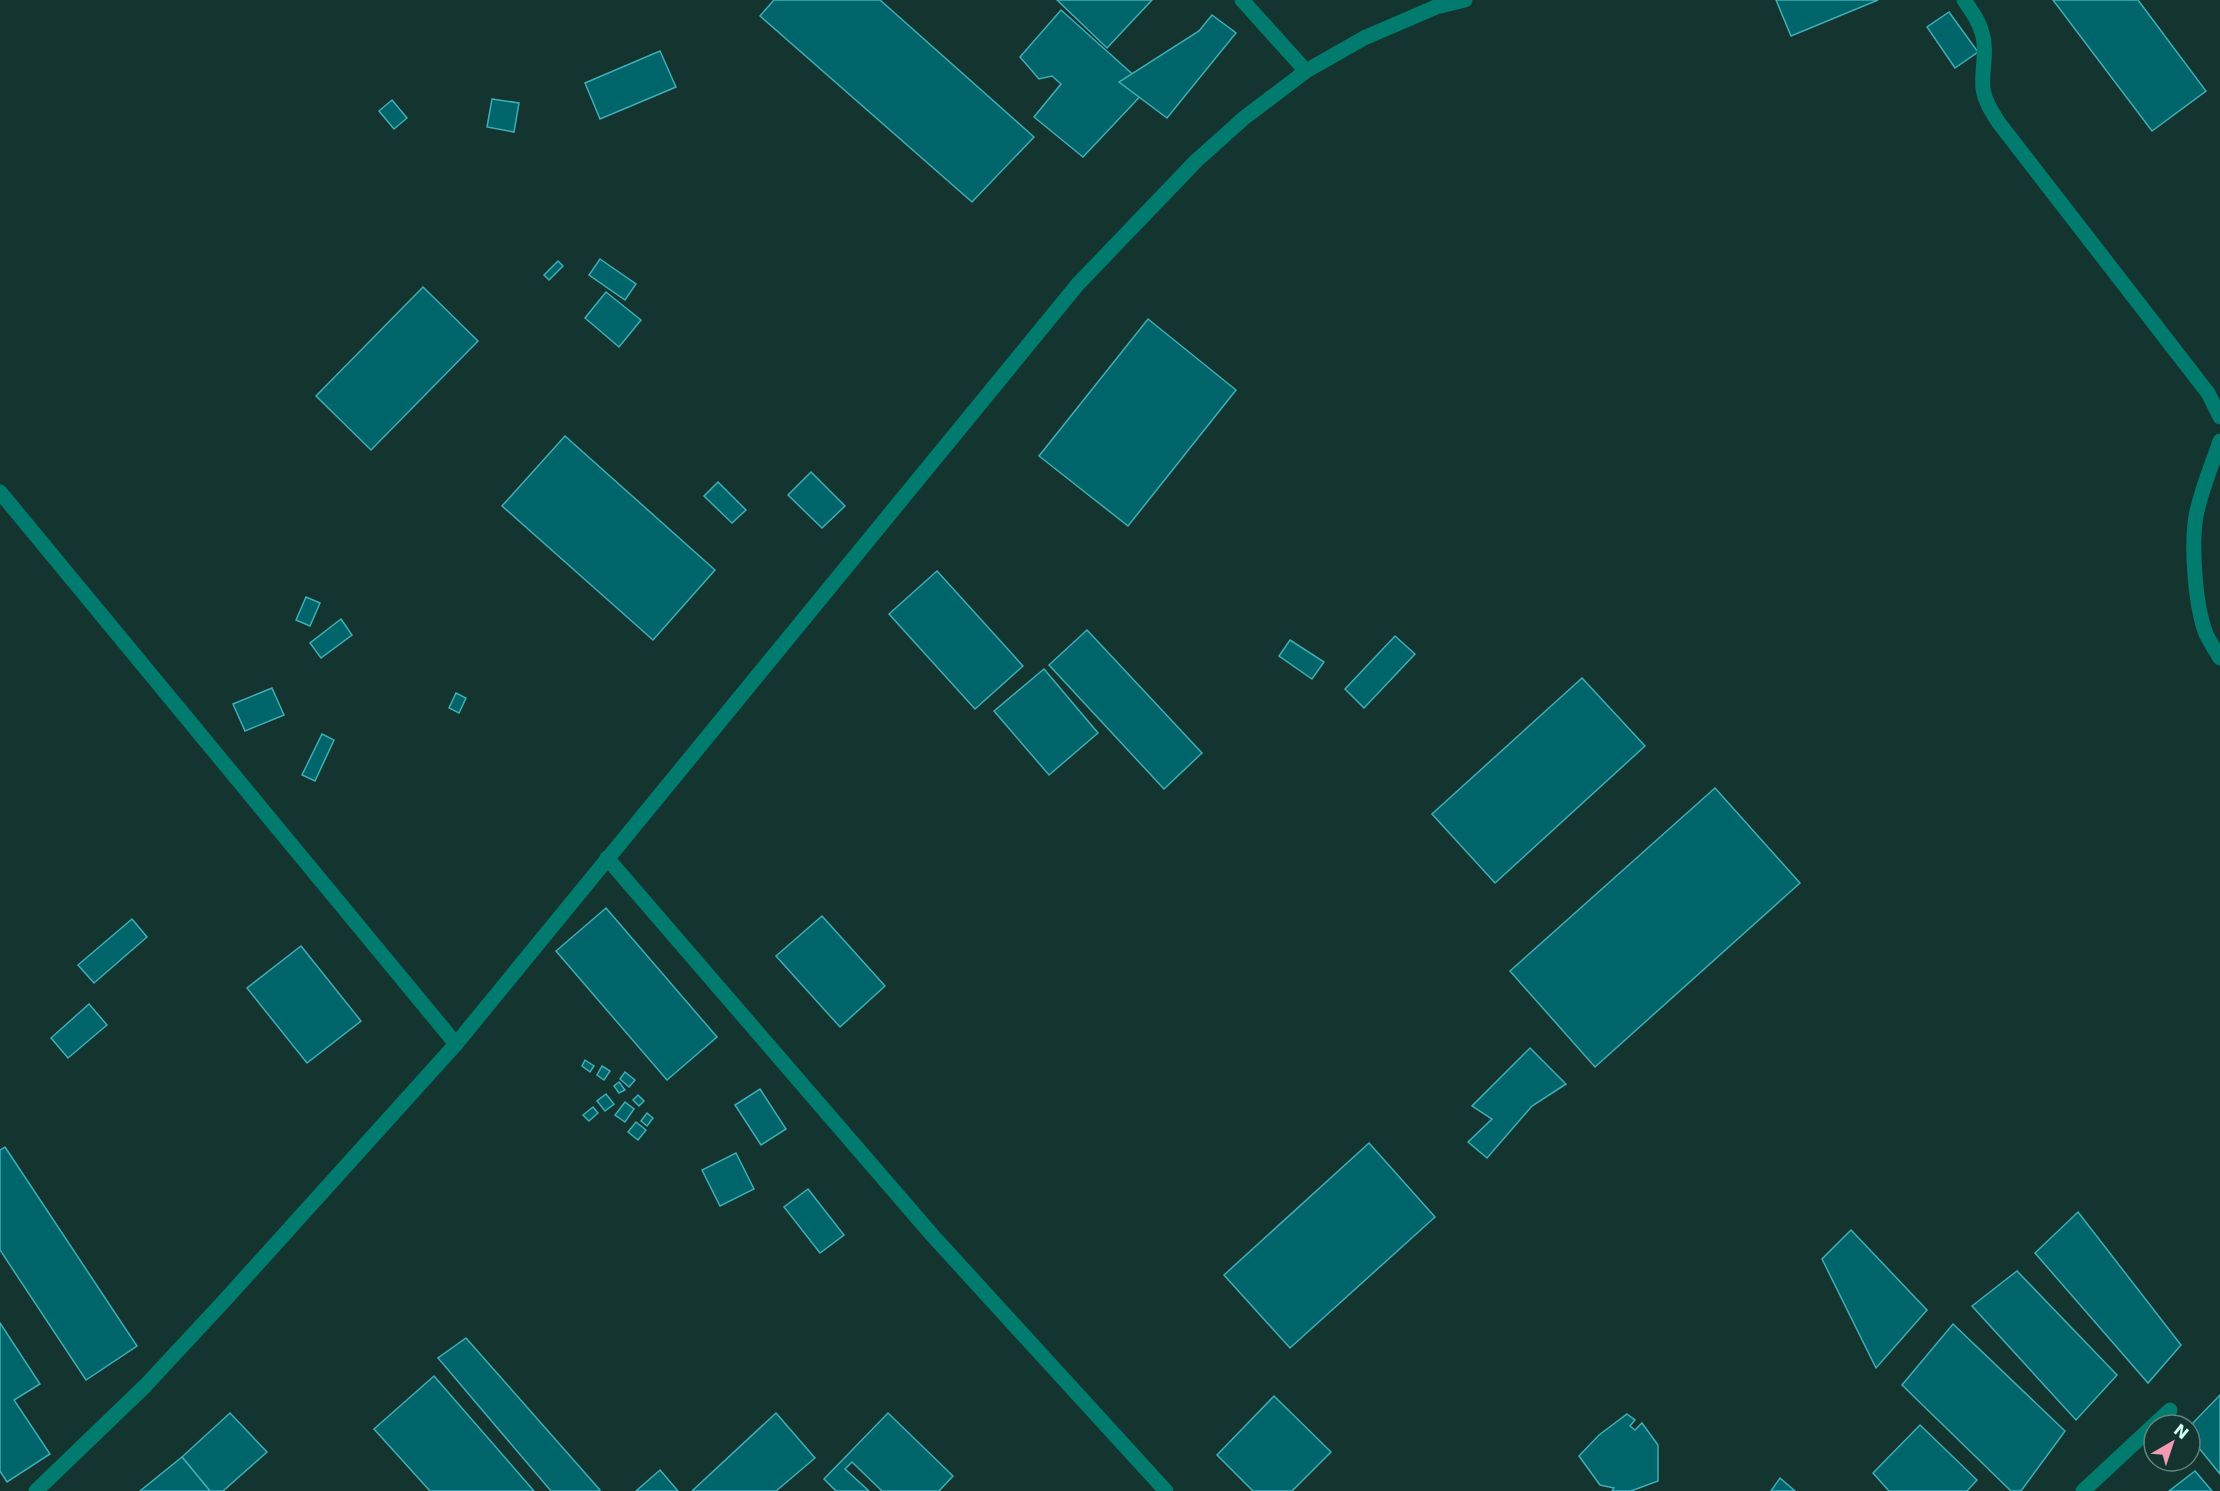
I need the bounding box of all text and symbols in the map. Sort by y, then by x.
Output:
north arrow [2142,1413,2202,1473]
text: N [2170,1420,2192,1443]

